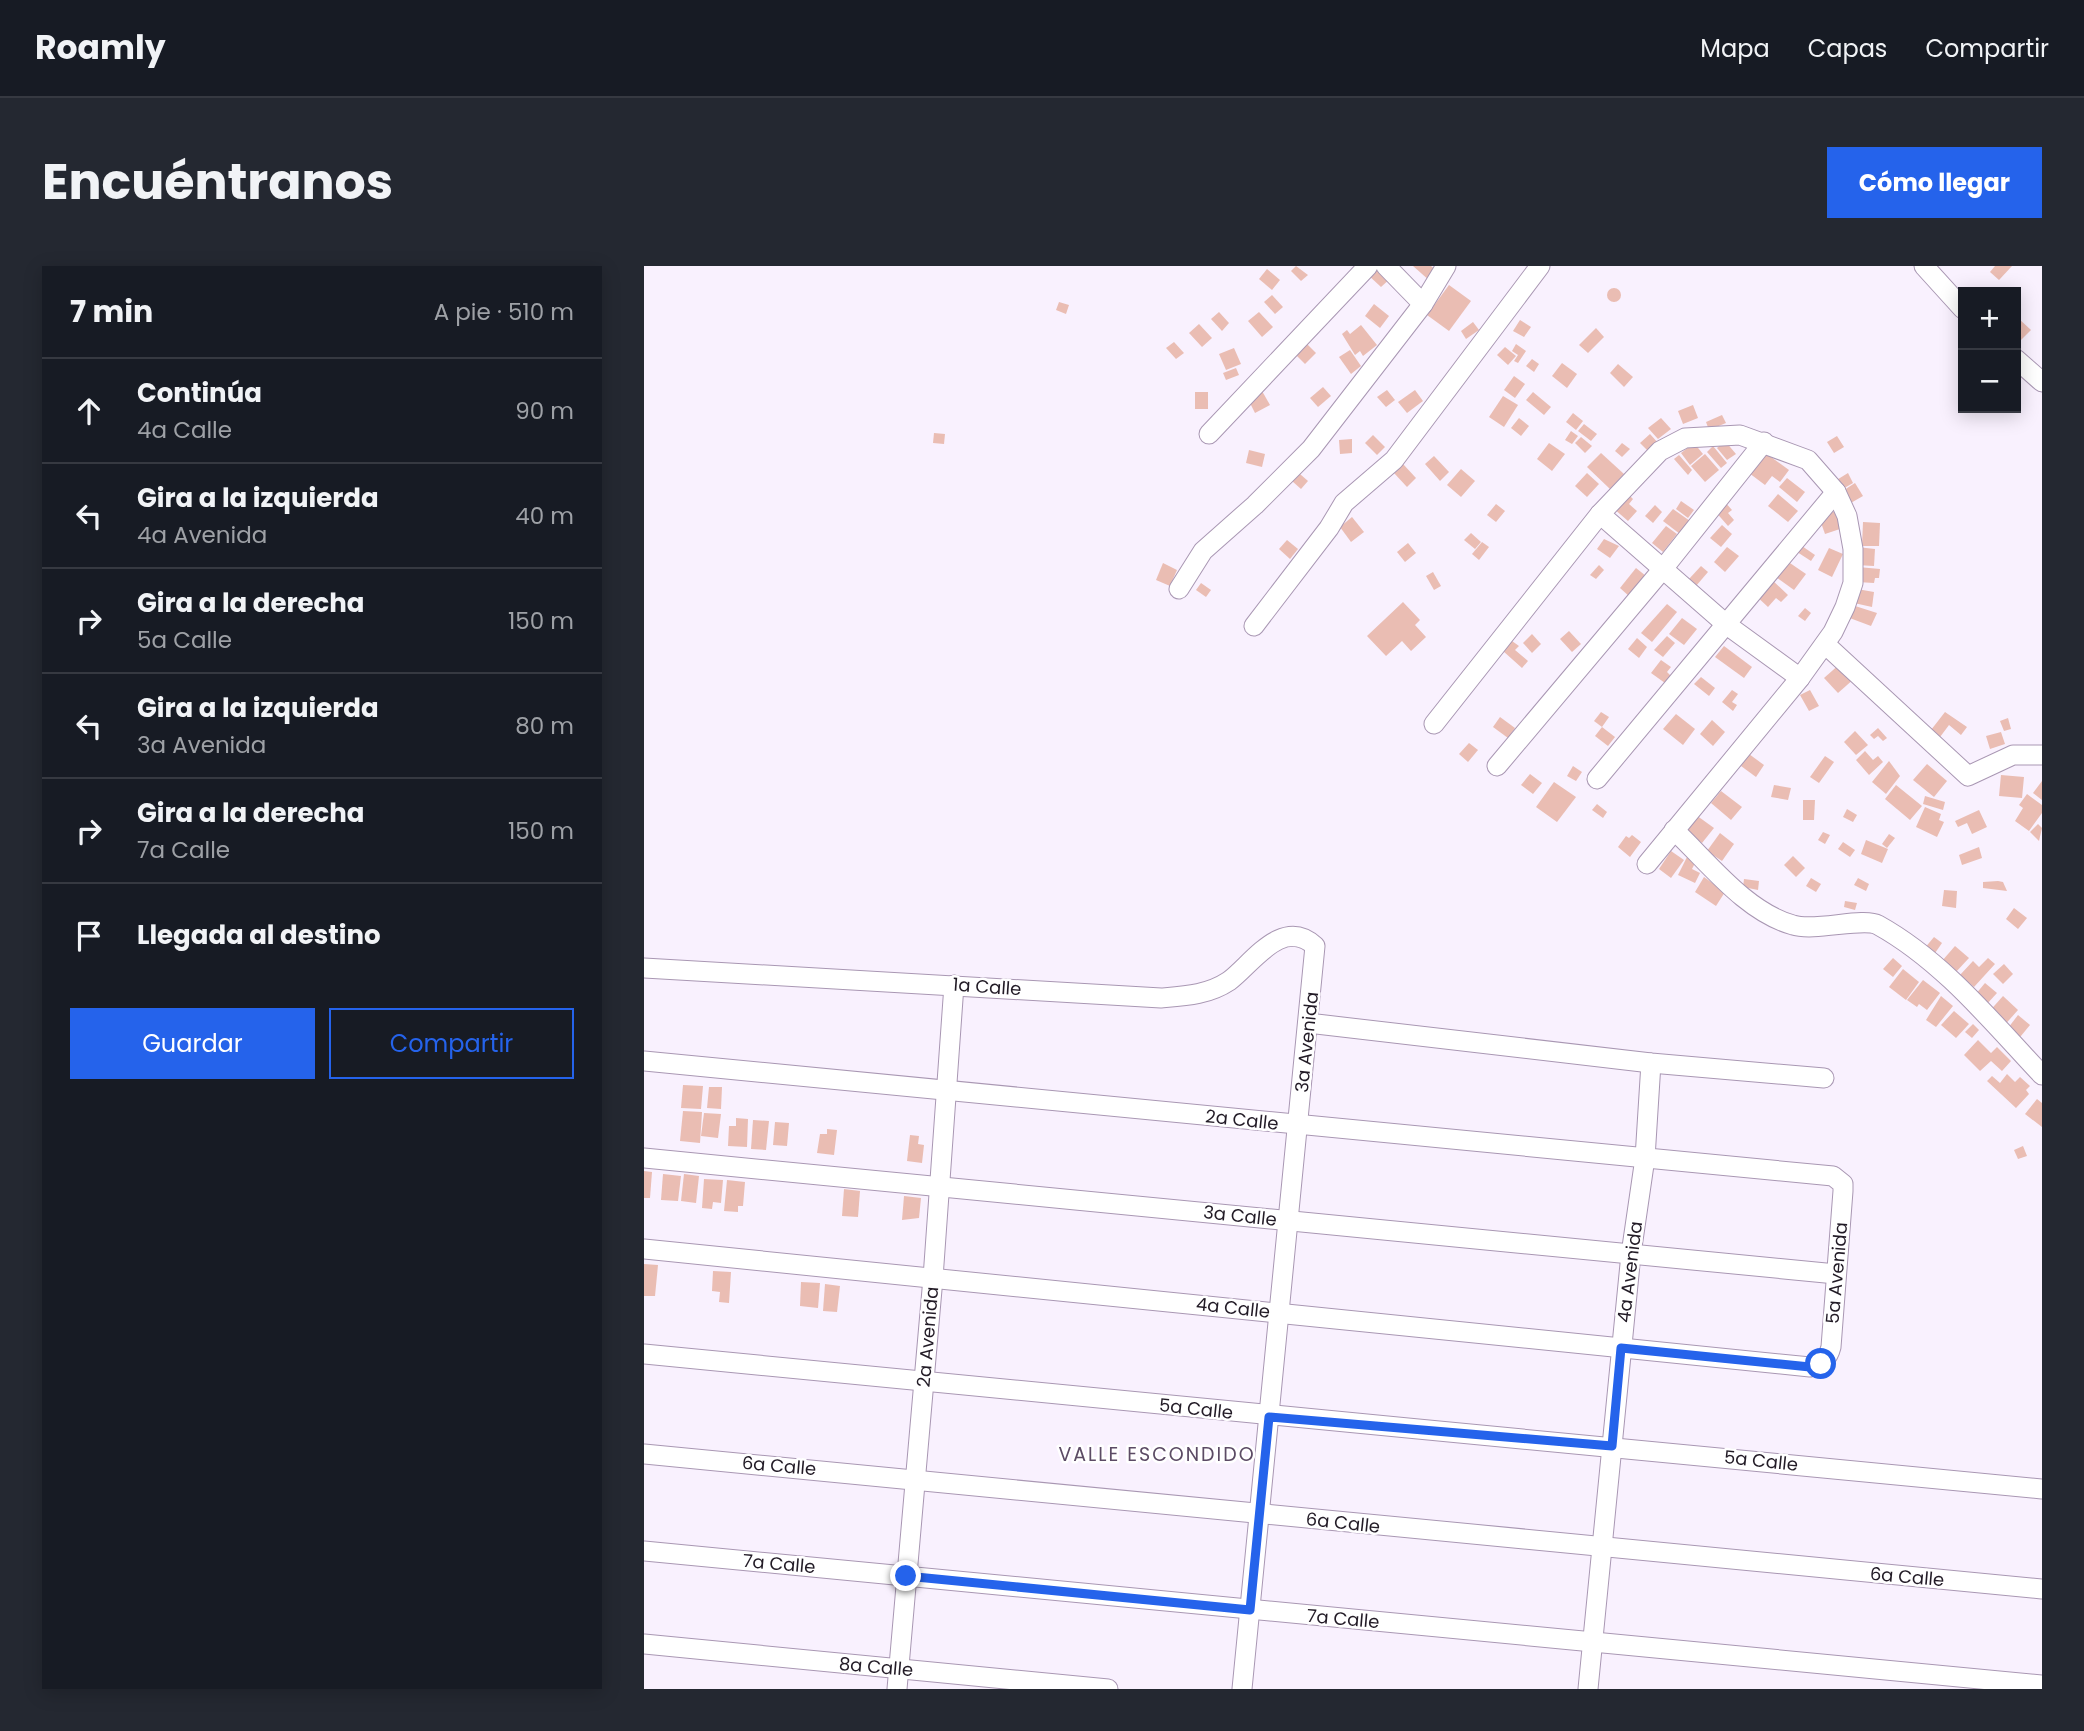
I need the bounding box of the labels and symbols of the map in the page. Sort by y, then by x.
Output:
street label: 1a Calle [952,972,1022,1001]
street label: 3a Avenida [1289,990,1324,1094]
street label: 2a Calle [1204,1103,1280,1136]
street label: 3a Calle [1202,1199,1278,1232]
street label: 4a Avenida [1611,1220,1648,1324]
street label: 5a Avenida [1820,1221,1853,1325]
street label: 2a Avenida [911,1286,944,1388]
street label: 4a Calle [1195,1291,1271,1324]
route start [1805,1348,1836,1379]
street label: 5a Calle [1158,1392,1234,1425]
district label: VALLE ESCONDIDO [1058,1441,1256,1468]
street label: 5a Calle [1723,1444,1799,1477]
street label: 6a Calle [741,1450,817,1481]
street label: 6a Calle [1305,1506,1381,1539]
street label: 7a Calle [742,1548,816,1579]
route end [890,1560,921,1591]
street label: 6a Calle [1869,1561,1945,1592]
street label: 7a Calle [1306,1603,1380,1634]
street label: 8a Calle [838,1651,914,1682]

